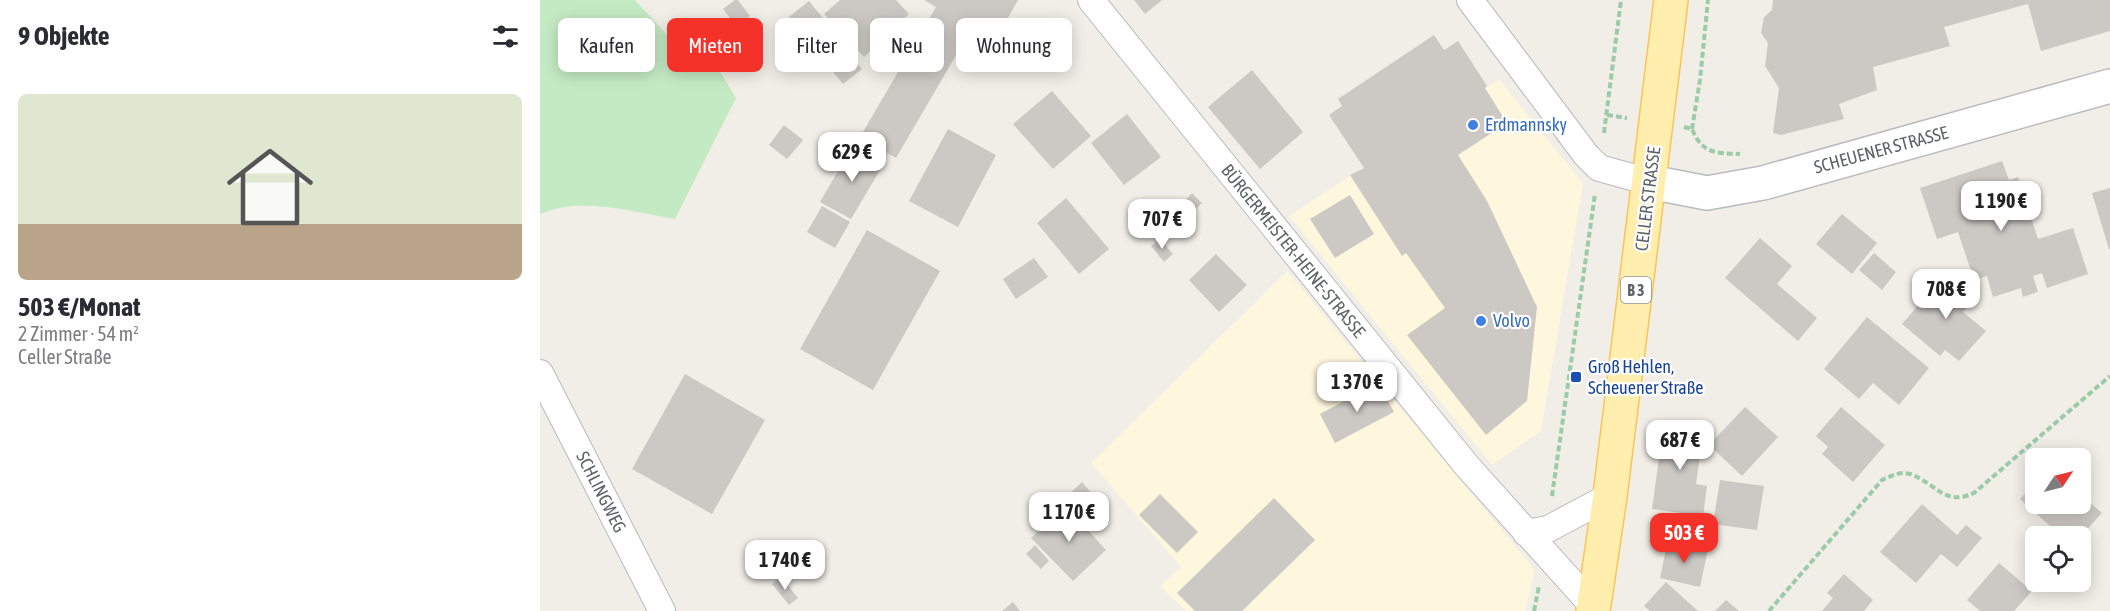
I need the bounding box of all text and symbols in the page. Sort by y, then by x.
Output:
chip: Kaufen [558,18,655,72]
chip: Mieten [667,18,763,72]
chip: Filter [775,18,858,72]
chip: Neu [870,18,944,72]
chip: Wohnung [956,18,1072,72]
icon: filters [489,20,522,53]
text: 9 Objekte [18,21,110,51]
place label: Erdmannsky [1485,114,1567,135]
marker: Erdmannsky [1466,118,1480,132]
street label: SCHEUENER STRASSE [1812,121,1951,178]
pin: 629 € [810,132,894,183]
icon: home [216,133,324,241]
text: 629 € [832,140,872,163]
street label: CELLER STRASSE [1631,145,1664,252]
street label: BÜRGERMEISTER-HEINE-STRASSE [1217,160,1370,342]
pin: 1 190 € [1946,181,2056,232]
text: 1 190 € [1975,189,2027,212]
pin: 707 € [1120,199,1204,250]
text: 707 € [1142,207,1182,230]
pin: 708 € [1904,269,1988,320]
road number: B 3 [1621,277,1651,303]
text: 708 € [1926,277,1966,300]
text: 503 €/Monat [18,292,141,322]
place label: Volvo [1493,310,1530,331]
marker: Volvo [1474,314,1488,328]
text: 2 Zimmer · 54 m² [18,322,139,345]
text: Celler Straße [18,345,112,368]
place label: Groß Hehlen, Scheuener Straße [1588,356,1703,398]
pin: 1 370 € [1302,362,1412,413]
text: 1 370 € [1331,370,1383,393]
marker: Groß Hehlen, Scheuener Straße [1569,370,1583,384]
pin: 687 € [1638,420,1722,471]
text: 687 € [1660,428,1700,451]
street label: SCHLINGWEG [572,448,631,536]
north arrow [2025,448,2091,514]
map controls [2025,448,2091,592]
pin: 1 170 € [1014,492,1124,543]
text: 1 170 € [1043,500,1095,523]
pin: 503 € [1642,513,1726,564]
text: 503 € [1664,521,1704,544]
button: locate [2025,526,2091,592]
pin: 1 740 € [730,540,840,591]
text: 1 740 € [759,548,811,571]

